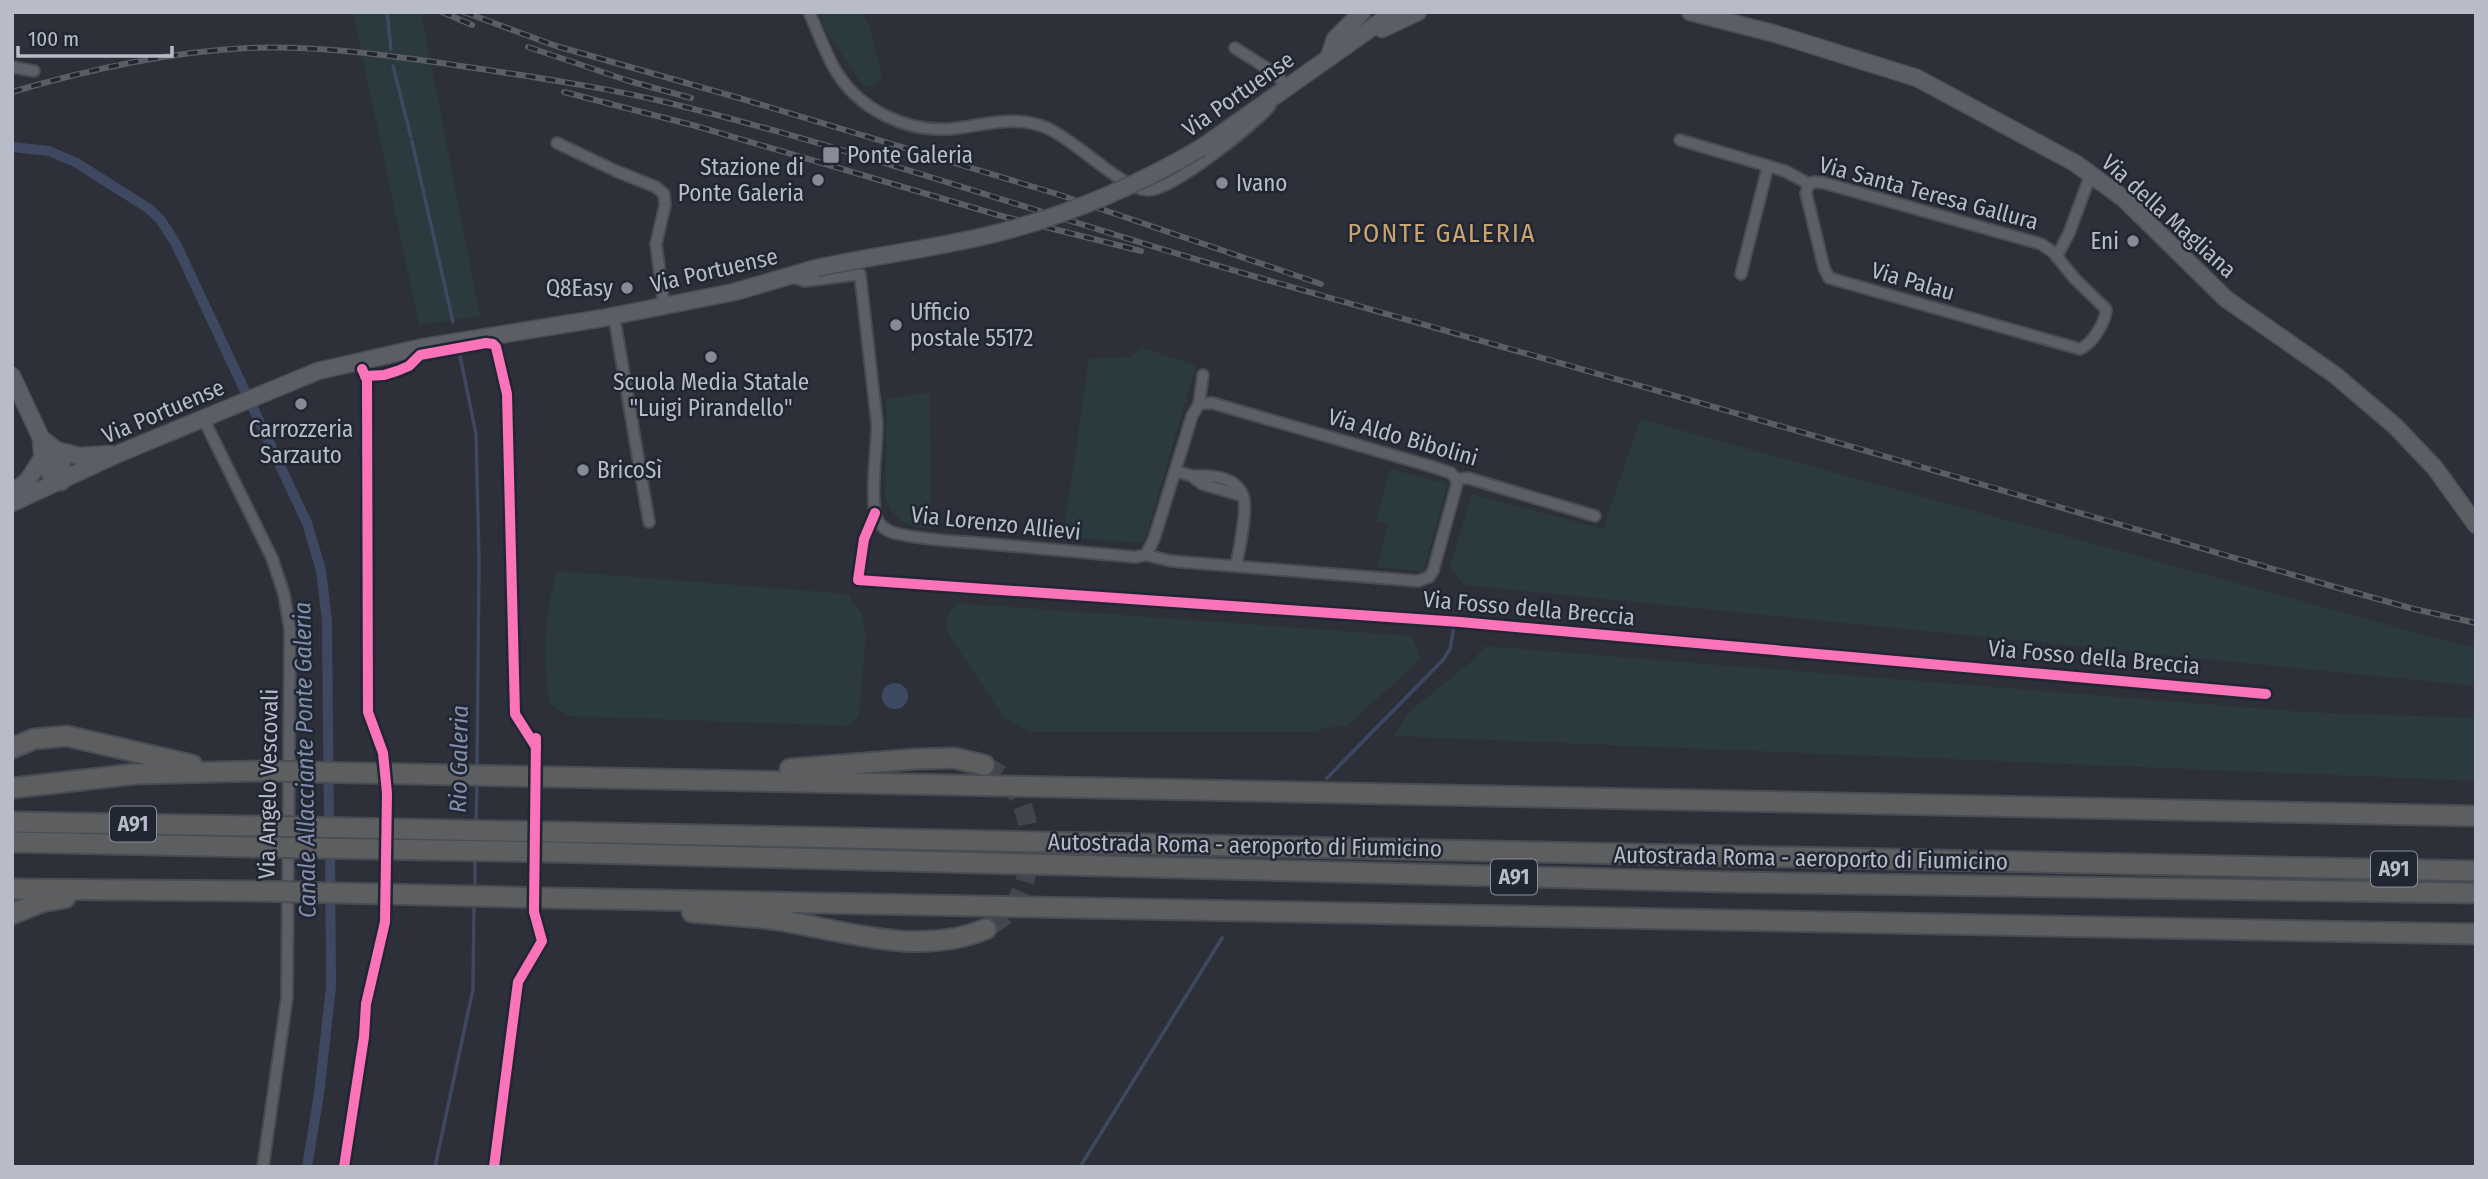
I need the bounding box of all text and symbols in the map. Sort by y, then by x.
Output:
scale bar [18,14,172,58]
text: 100 m [28,26,79,52]
street label: Via Portuense [1177,45,1299,143]
place label: Ponte Galeria [847,141,973,169]
marker: Ponte Galeria [821,145,841,165]
street label: Via della Magliana [2096,148,2242,284]
street label: Via Santa Teresa Gallura [1816,150,2042,236]
place label: Stazione di Ponte Galeria [678,153,804,207]
place label: Ivano [1236,169,1287,197]
marker: Stazione di Ponte Galeria [810,172,826,188]
marker: Ivano [1214,175,1230,191]
district label: PONTE GALERIA [1348,218,1537,249]
place label: Eni [2091,227,2119,255]
marker: Eni [2125,233,2141,249]
street label: Via Portuense [648,242,780,298]
street label: Via Palau [1868,256,1958,306]
place label: Q8Easy [546,274,614,302]
marker: Q8Easy [619,280,635,296]
place label: Ufficio postale 55172 [910,298,1033,352]
marker: Ufficio postale 55172 [888,317,904,333]
marker: Scuola Media Statale "Luigi Pirandello" [703,349,719,365]
place label: Scuola Media Statale "Luigi Pirandello" [613,368,809,422]
street label: Via Portuense [98,373,228,449]
marker: Carrozzeria Sarzauto [293,396,309,412]
street label: Via Aldo Bibolini [1325,402,1481,472]
place label: Carrozzeria Sarzauto [249,415,353,469]
place label: BricoSì [597,456,662,484]
marker: BricoSì [575,462,591,478]
street label: Via Lorenzo Allievi [910,500,1082,546]
street label: Via Fosso della Breccia [1422,585,1636,631]
water label: Canale Allacciante Ponte Galeria [288,602,322,918]
street label: Via Fosso della Breccia [1987,634,2201,680]
street label: Via Angelo Vescovali [252,689,284,879]
water label: Rio Galeria [444,705,474,813]
road number: A91 [110,806,156,842]
street label: Autostrada Roma - aeroporto di Fiumicino [1048,828,1442,862]
street label: Autostrada Roma - aeroporto di Fiumicino [1614,841,2008,875]
road number: A91 [2371,852,2417,886]
road number: A91 [1491,860,1537,894]

